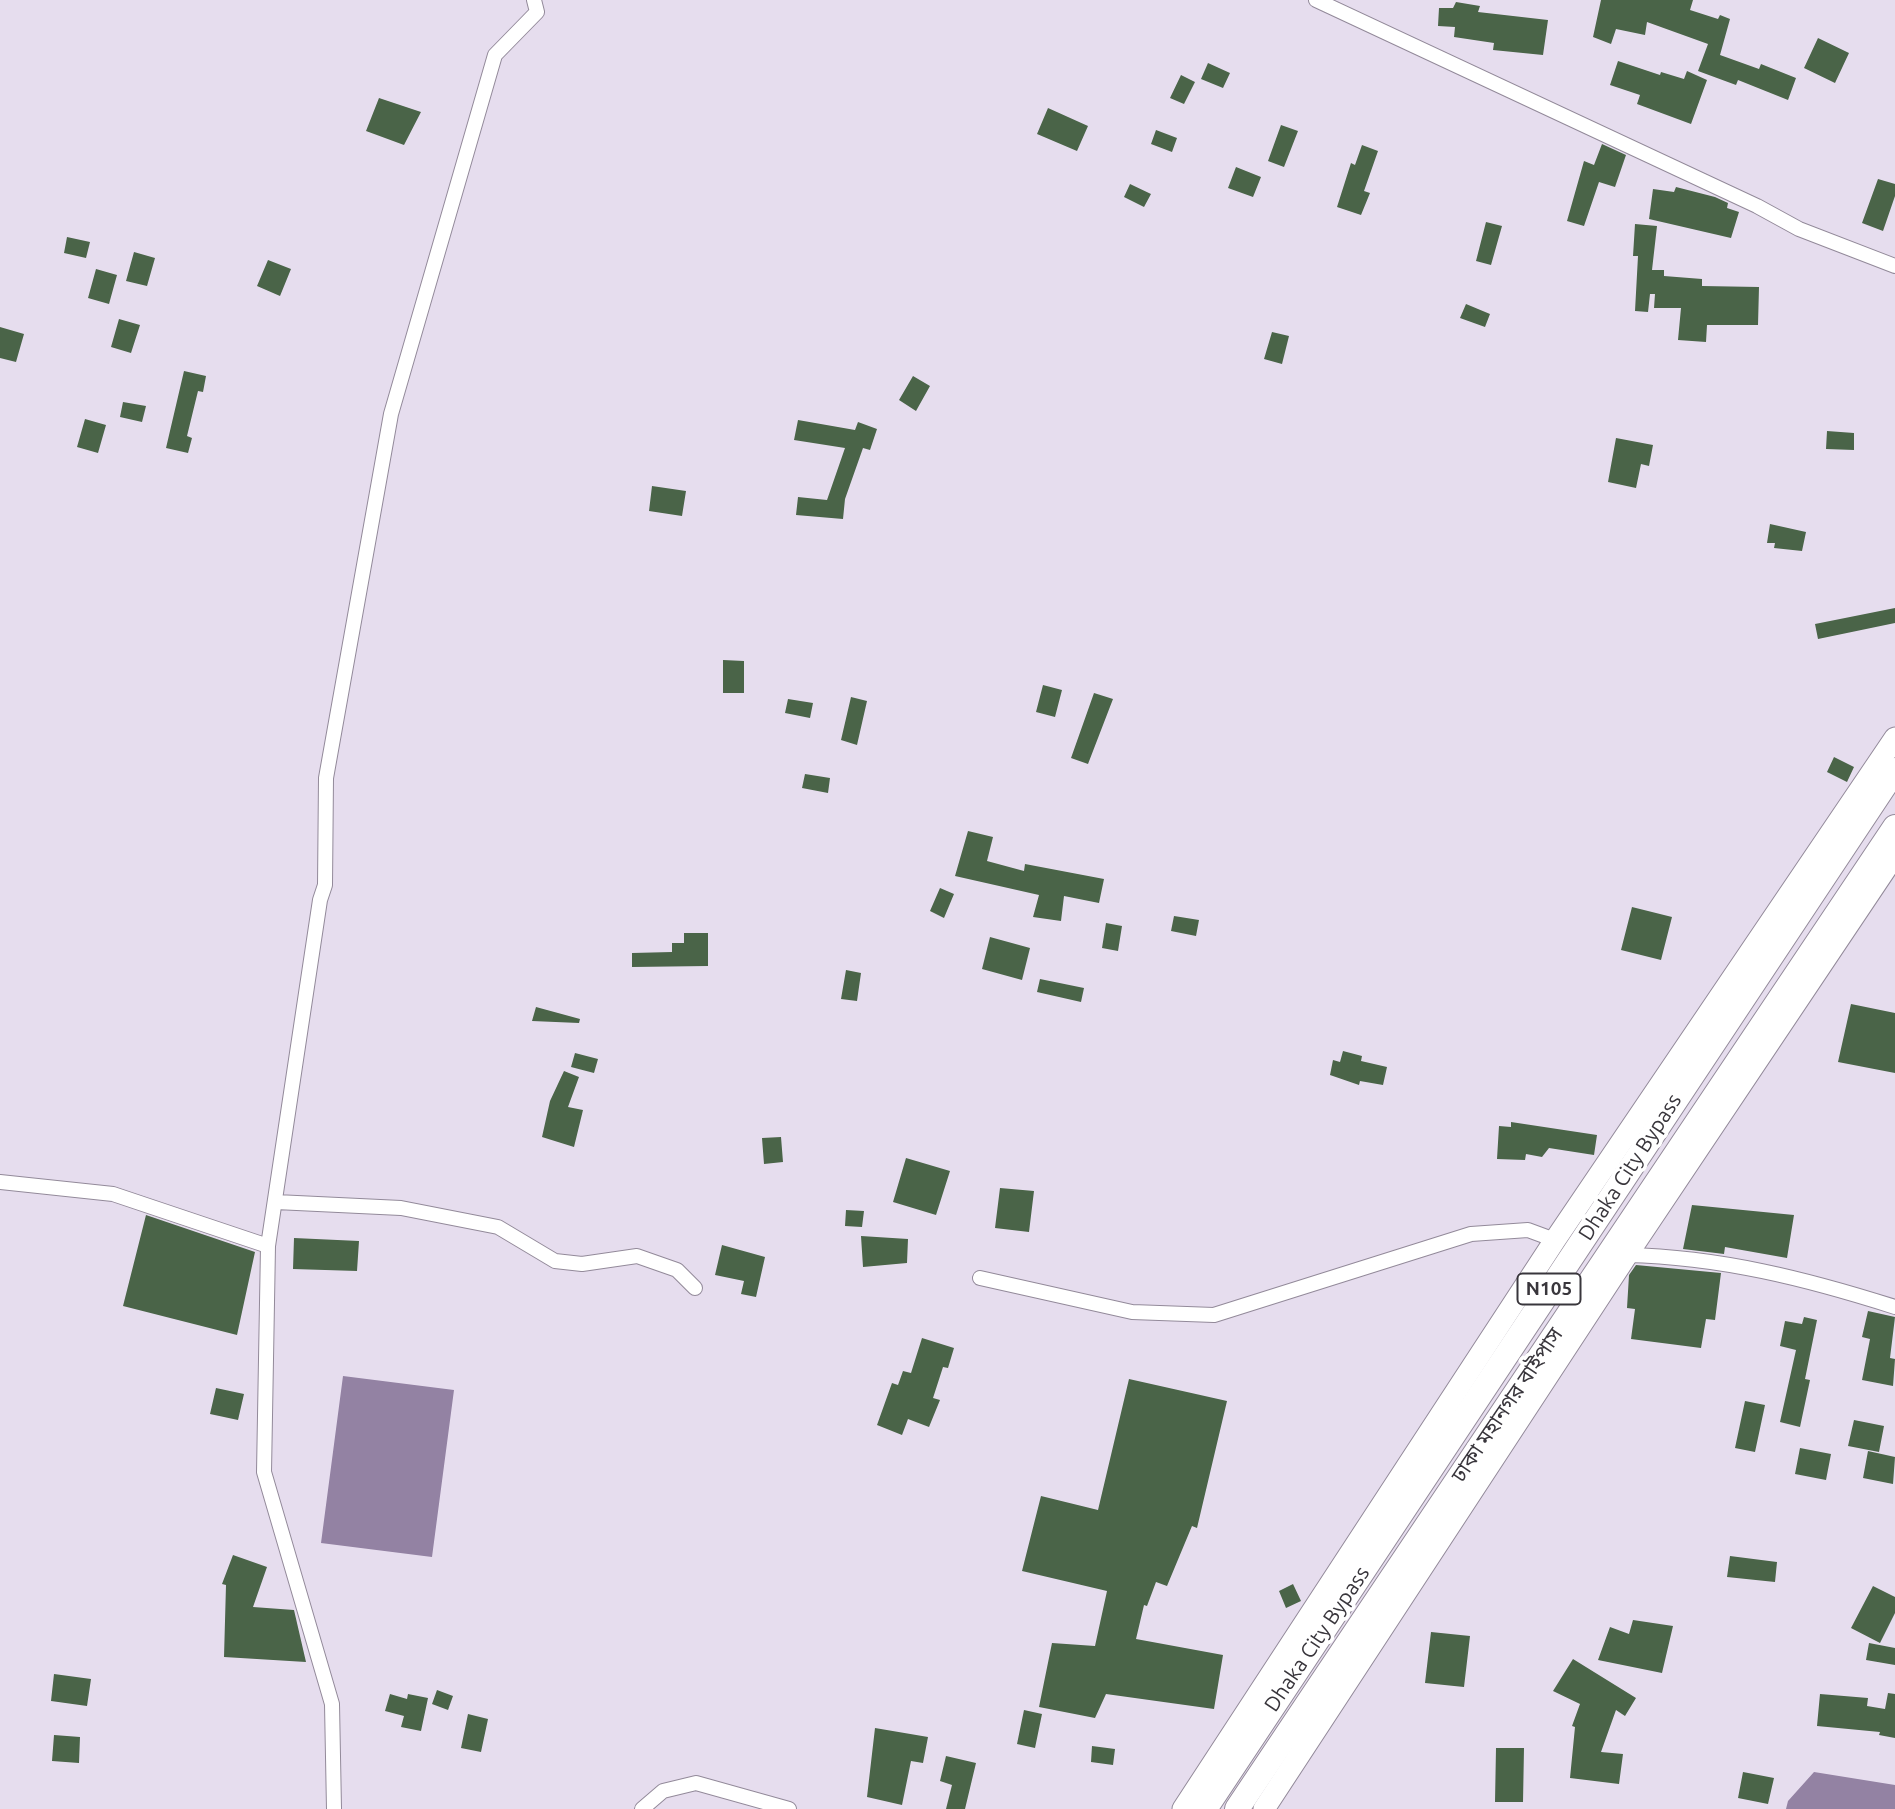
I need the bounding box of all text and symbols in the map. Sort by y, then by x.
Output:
street label: Dhaka City Bypass [1573,1089,1687,1245]
road number: N105 [1518,1274,1580,1304]
street label: ঢাকা মহানগর বাইপাস [1446,1323,1568,1487]
street label: Dhaka City Bypass [1259,1562,1375,1716]

